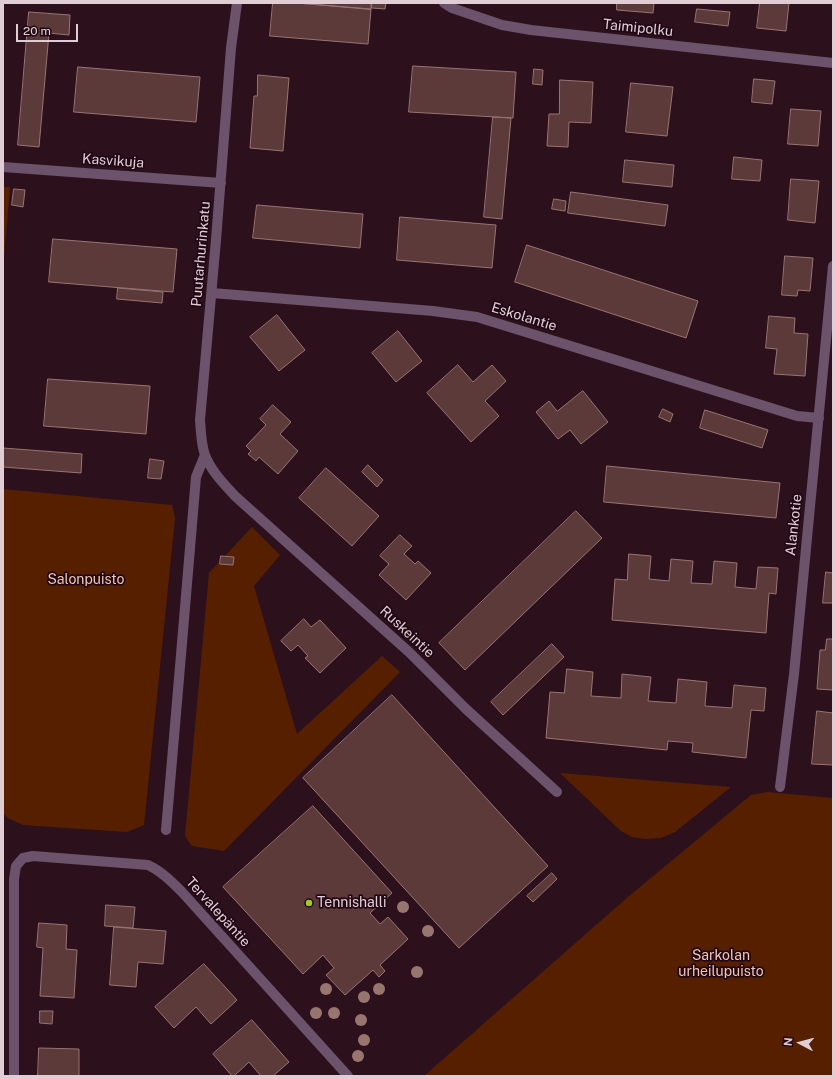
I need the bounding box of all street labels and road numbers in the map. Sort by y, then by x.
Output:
street label: Taimipolku [602,16,674,40]
street label: Kasvikuja [81,150,145,172]
street label: Puutarhurinkatu [188,201,214,307]
street label: Eskolantie [489,299,559,335]
street label: Alankotie [782,493,806,557]
street label: Ruskeintie [376,603,438,661]
street label: Tervalepäntie [182,874,254,950]

